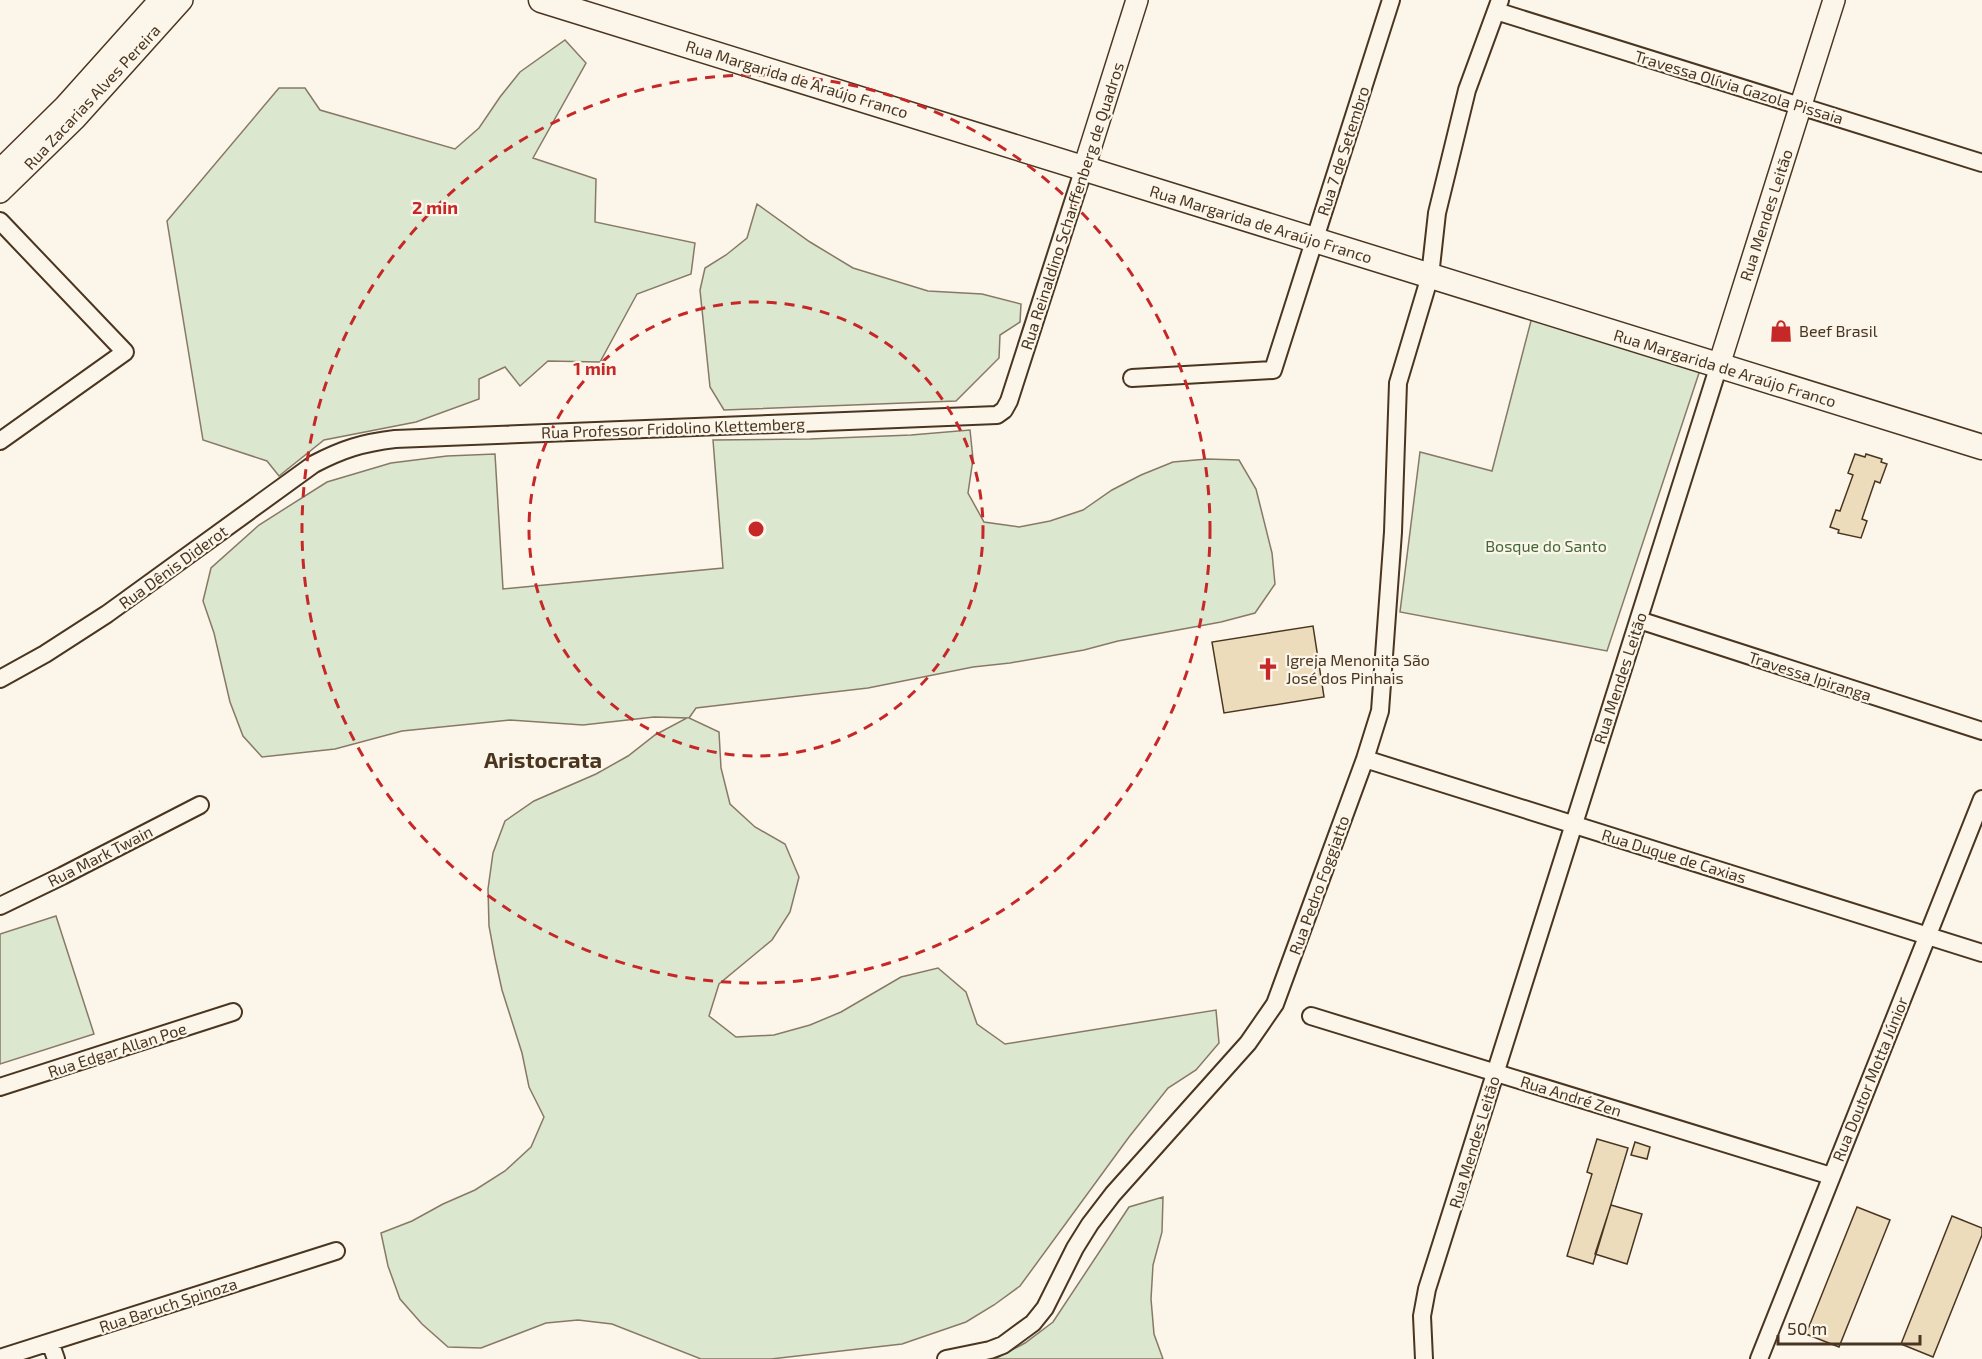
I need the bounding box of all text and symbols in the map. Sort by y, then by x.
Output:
street label: Rua Zacarias Alves Pereira [19,20,164,173]
street label: Rua Margarida de Araújo Franco [683,36,911,122]
street label: Travessa Olívia Gazola Pissaia [1633,46,1846,127]
street label: Rua Reinaldino Scharffenberg de Quadros [1016,60,1128,352]
street label: Rua 7 de Setembro [1313,84,1372,218]
street label: Rua Mendes Leitão [1735,147,1796,283]
street label: Rua Margarida de Araújo Franco [1147,181,1375,267]
text: 2 min [412,196,458,218]
shop icon: Beef Brasil [1768,318,1794,344]
place label: Beef Brasil [1799,321,1878,340]
street label: Rua Margarida de Araújo Franco [1611,325,1839,411]
text: 1 min [573,357,617,379]
street label: Rua Professor Fridolino Klettemberg [541,413,805,442]
centre of rings [746,519,766,539]
street label: Rua Dênis Diderot [115,521,231,612]
park label: Bosque do Santo [1485,536,1607,555]
street label: Rua Mendes Leitão [1589,610,1650,746]
street label: Travessa Ipiranga [1746,647,1874,704]
place label: Igreja Menonita São José dos Pinhais [1286,650,1430,687]
church icon: Igreja Menonita São José dos Pinhais [1255,656,1281,682]
district label: Aristocrata [484,746,602,772]
street label: Rua Pedro Foggiatto [1285,813,1353,957]
street label: Rua Mark Twain [44,821,155,890]
street label: Rua Duque de Caxias [1600,824,1749,887]
street label: Rua Doutor Motta Júnior [1828,993,1911,1164]
street label: Rua Edgar Allan Poe [45,1018,189,1081]
street label: Rua André Zen [1518,1071,1624,1120]
street label: Rua Mendes Leitão [1444,1073,1503,1210]
street label: Rua Baruch Spinoza [97,1273,239,1336]
scale bar [1778,1308,1920,1346]
text: 50 m [1787,1317,1827,1339]

